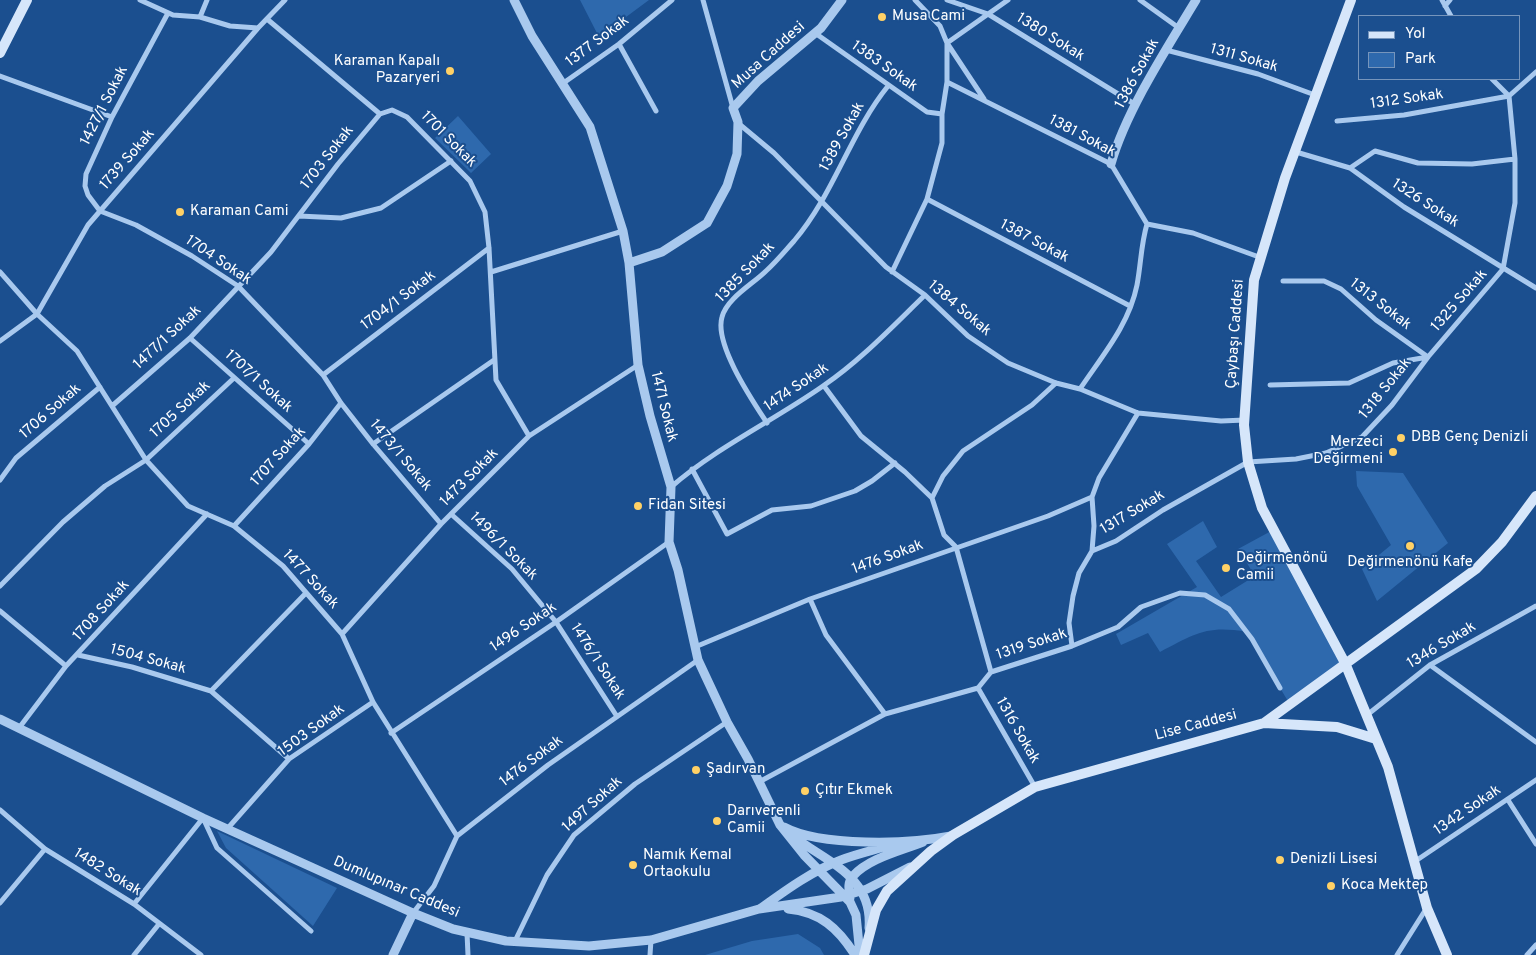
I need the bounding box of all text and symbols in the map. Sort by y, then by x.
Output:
place label: Musa Cami [892,8,965,26]
street label: 1380 Sokak [1012,10,1088,66]
marker: Musa Cami [876,11,888,23]
street label: 1377 Sokak [563,12,633,72]
legend [1358,15,1521,80]
street label: Musa Caddesi [729,18,809,94]
text: Yol [1405,25,1426,44]
street label: 1386 Sokak [1112,36,1164,112]
street label: 1383 Sokak [847,38,921,96]
street label: 1311 Sokak [1208,41,1280,77]
text: Park [1405,50,1436,69]
place label: Karaman Kapalı Pazaryeri [334,53,440,88]
street label: 1427/1 Sokak [77,63,133,149]
marker: Karaman Kapalı Pazaryeri [444,65,456,77]
street label: 1312 Sokak [1369,86,1445,114]
street label: 1389 Sokak [817,99,869,175]
street label: 1701 Sokak [416,108,480,172]
street label: 1381 Sokak [1045,112,1119,162]
street label: 1703 Sokak [298,123,358,193]
street label: 1739 Sokak [97,126,159,194]
street label: 1326 Sokak [1388,176,1462,232]
place label: Karaman Cami [190,203,289,221]
marker: Karaman Cami [174,206,186,218]
street label: 1387 Sokak [996,216,1072,268]
street label: 1704 Sokak [181,232,255,290]
street label: 1385 Sokak [713,239,779,307]
street label: 1325 Sokak [1428,266,1492,336]
street label: 1704/1 Sokak [358,267,440,335]
street label: 1313 Sokak [1346,275,1414,335]
street label: 1384 Sokak [924,277,994,341]
street label: Çaybaşı Caddesi [1223,279,1249,389]
street label: 1477/1 Sokak [130,302,206,374]
street label: 1707/1 Sokak [220,347,296,417]
street label: 1318 Sokak [1356,355,1416,423]
street label: 1474 Sokak [761,360,833,416]
street label: 1471 Sokak [646,370,680,444]
street label: 1705 Sokak [147,378,215,442]
street label: 1706 Sokak [17,380,85,444]
street label: 1473/1 Sokak [365,417,435,495]
street label: 1707 Sokak [248,423,310,491]
place label: DBB Genç Denizli [1411,429,1528,447]
marker: DBB Genç Denizli [1395,432,1407,444]
place label: Merzeci Değirmeni [1313,434,1383,469]
street label: 1473 Sokak [437,445,503,511]
marker: Merzeci Değirmeni [1387,446,1399,458]
street label: 1317 Sokak [1098,487,1168,539]
place label: Fidan Sitesi [648,497,726,515]
marker: Fidan Sitesi [632,500,644,512]
street label: 1496/1 Sokak [465,509,541,585]
street label: 1476 Sokak [850,537,926,579]
marker: Değirmenönü Kafe [1404,540,1416,552]
street label: 1477 Sokak [278,547,342,613]
place label: Değirmenönü Camii [1236,550,1328,585]
place label: Değirmenönü Kafe [1347,554,1473,572]
marker: Değirmenönü Camii [1220,562,1232,574]
street label: 1708 Sokak [70,577,134,645]
street label: 1496 Sokak [487,599,561,657]
street label: 1346 Sokak [1404,618,1480,674]
street label: 1476/1 Sokak [566,620,628,704]
street label: 1319 Sokak [994,625,1070,665]
street label: 1504 Sokak [108,641,188,679]
street label: 1316 Sokak [991,695,1043,767]
street label: 1503 Sokak [275,701,349,761]
street label: Lise Caddesi [1153,706,1239,746]
street label: 1476 Sokak [497,732,567,792]
place label: Şadırvan [706,761,765,779]
marker: Şadırvan [690,764,702,776]
street label: 1497 Sokak [559,773,627,837]
place label: Çıtır Ekmek [815,782,893,800]
street label: 1342 Sokak [1431,782,1505,840]
marker: Çıtır Ekmek [799,785,811,797]
place label: Darıverenli Camii [727,803,800,838]
marker: Darıverenli Camii [711,815,723,827]
street label: 1482 Sokak [70,845,144,901]
place label: Namık Kemal Ortaokulu [643,847,732,882]
place label: Denizli Lisesi [1290,851,1377,869]
street label: Dumlupınar Caddesi [330,853,462,923]
marker: Denizli Lisesi [1274,854,1286,866]
marker: Namık Kemal Ortaokulu [627,859,639,871]
place label: Koca Mektep [1341,877,1428,895]
marker: Koca Mektep [1325,880,1337,892]

